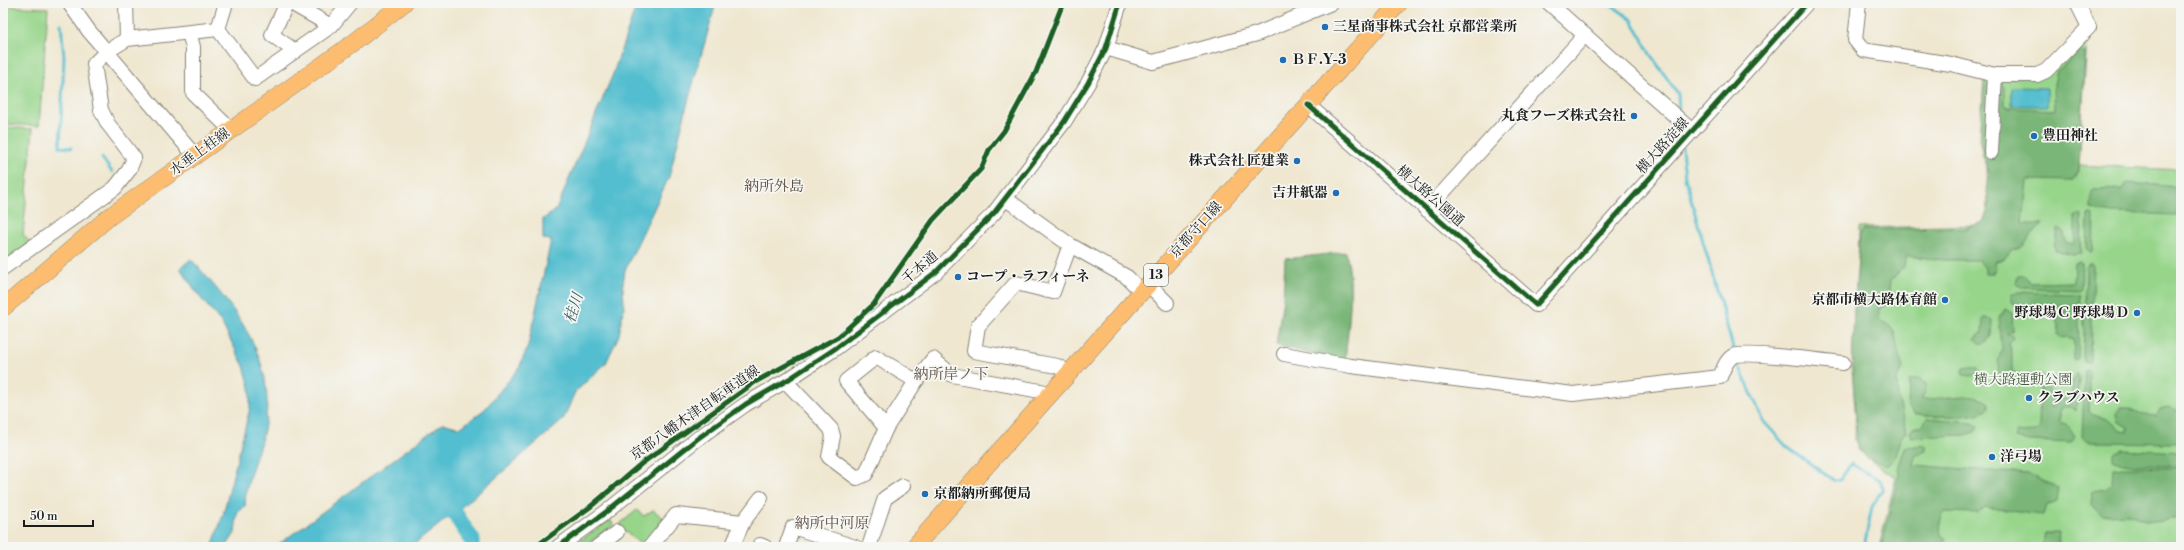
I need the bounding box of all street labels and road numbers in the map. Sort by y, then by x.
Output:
street label: 横大路淀線 [1633,114,1693,178]
street label: 水垂上桂線 [166,124,234,180]
street label: 横大路公園通 [1392,162,1468,230]
street label: 京都守口線 [1166,198,1226,262]
street label: 千本通 [898,248,942,288]
road number: 13 [1144,264,1168,286]
street label: 京都八幡木津自転車道線 [627,361,763,465]

